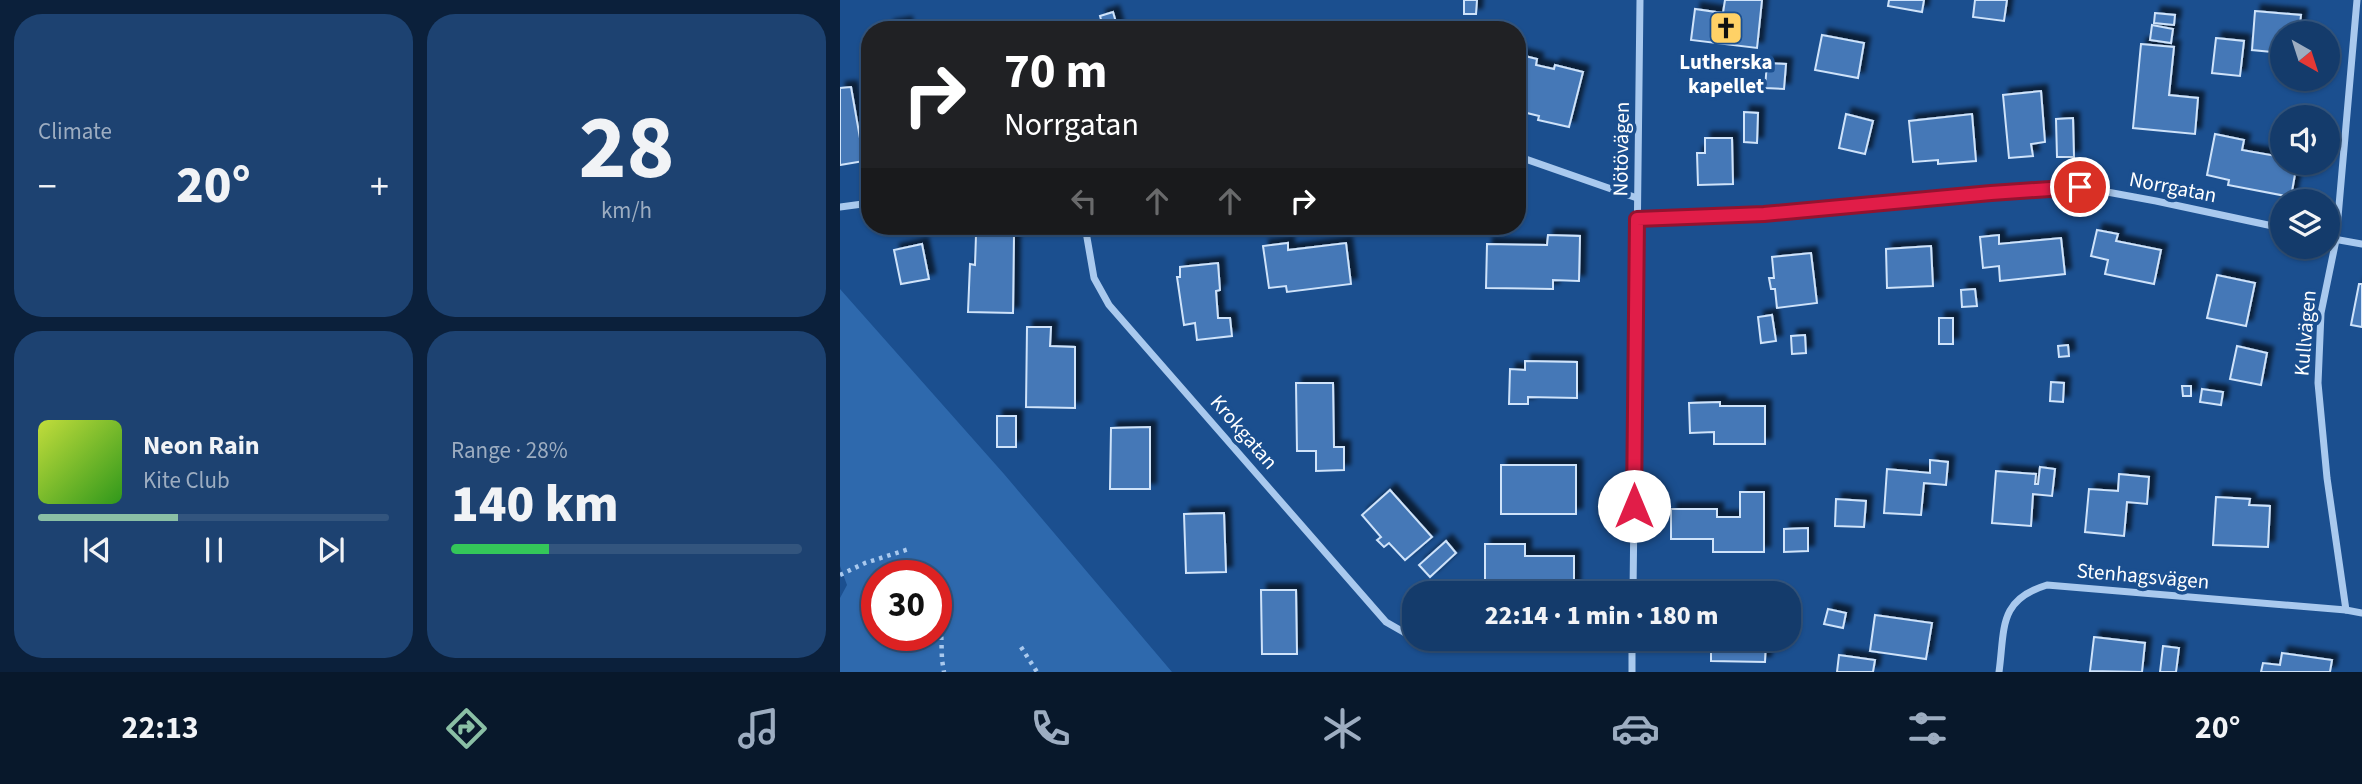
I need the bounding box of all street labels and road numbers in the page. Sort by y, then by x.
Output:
street label: Nötövägen [1605,101,1637,197]
street label: Norrgatan [2127,164,2219,210]
street label: Kullvägen [2286,289,2324,377]
street label: Krokgatan [1203,388,1285,476]
street label: Stenhagsvägen [2075,555,2211,597]

